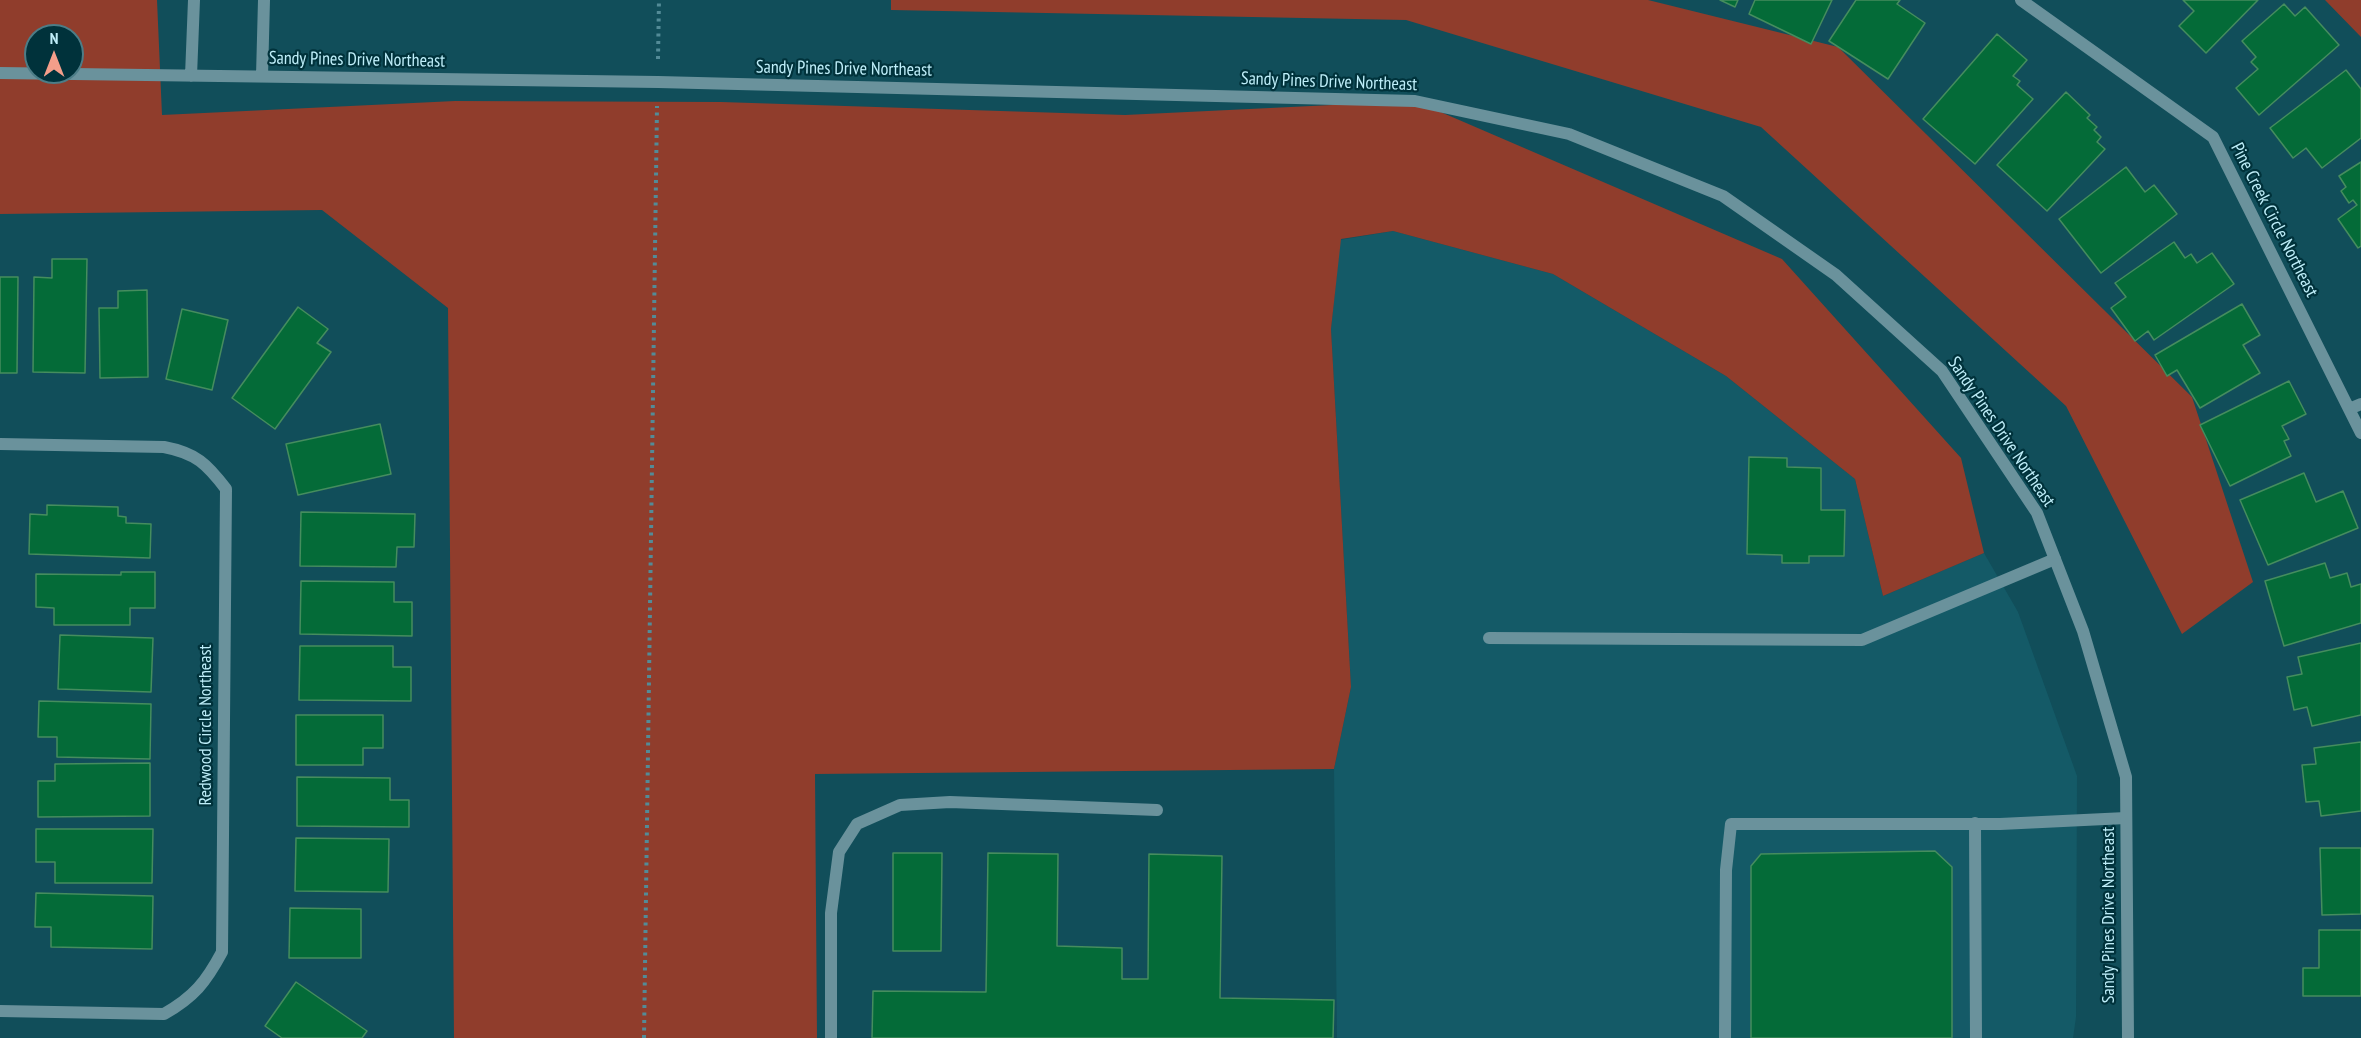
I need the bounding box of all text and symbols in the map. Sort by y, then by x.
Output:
north arrow [24,24,84,84]
text: N [50,28,58,48]
street label: Sandy Pines Drive Northeast [269,48,445,72]
street label: Sandy Pines Drive Northeast [756,57,932,81]
street label: Sandy Pines Drive Northeast [1241,68,1417,96]
street label: Pine Creek Circle Northeast [2226,139,2322,301]
street label: Sandy Pines Drive Northeast [1943,353,2059,511]
street label: Redwood Circle Northeast [195,644,217,806]
street label: Sandy Pines Drive Northeast [2098,827,2120,1003]

